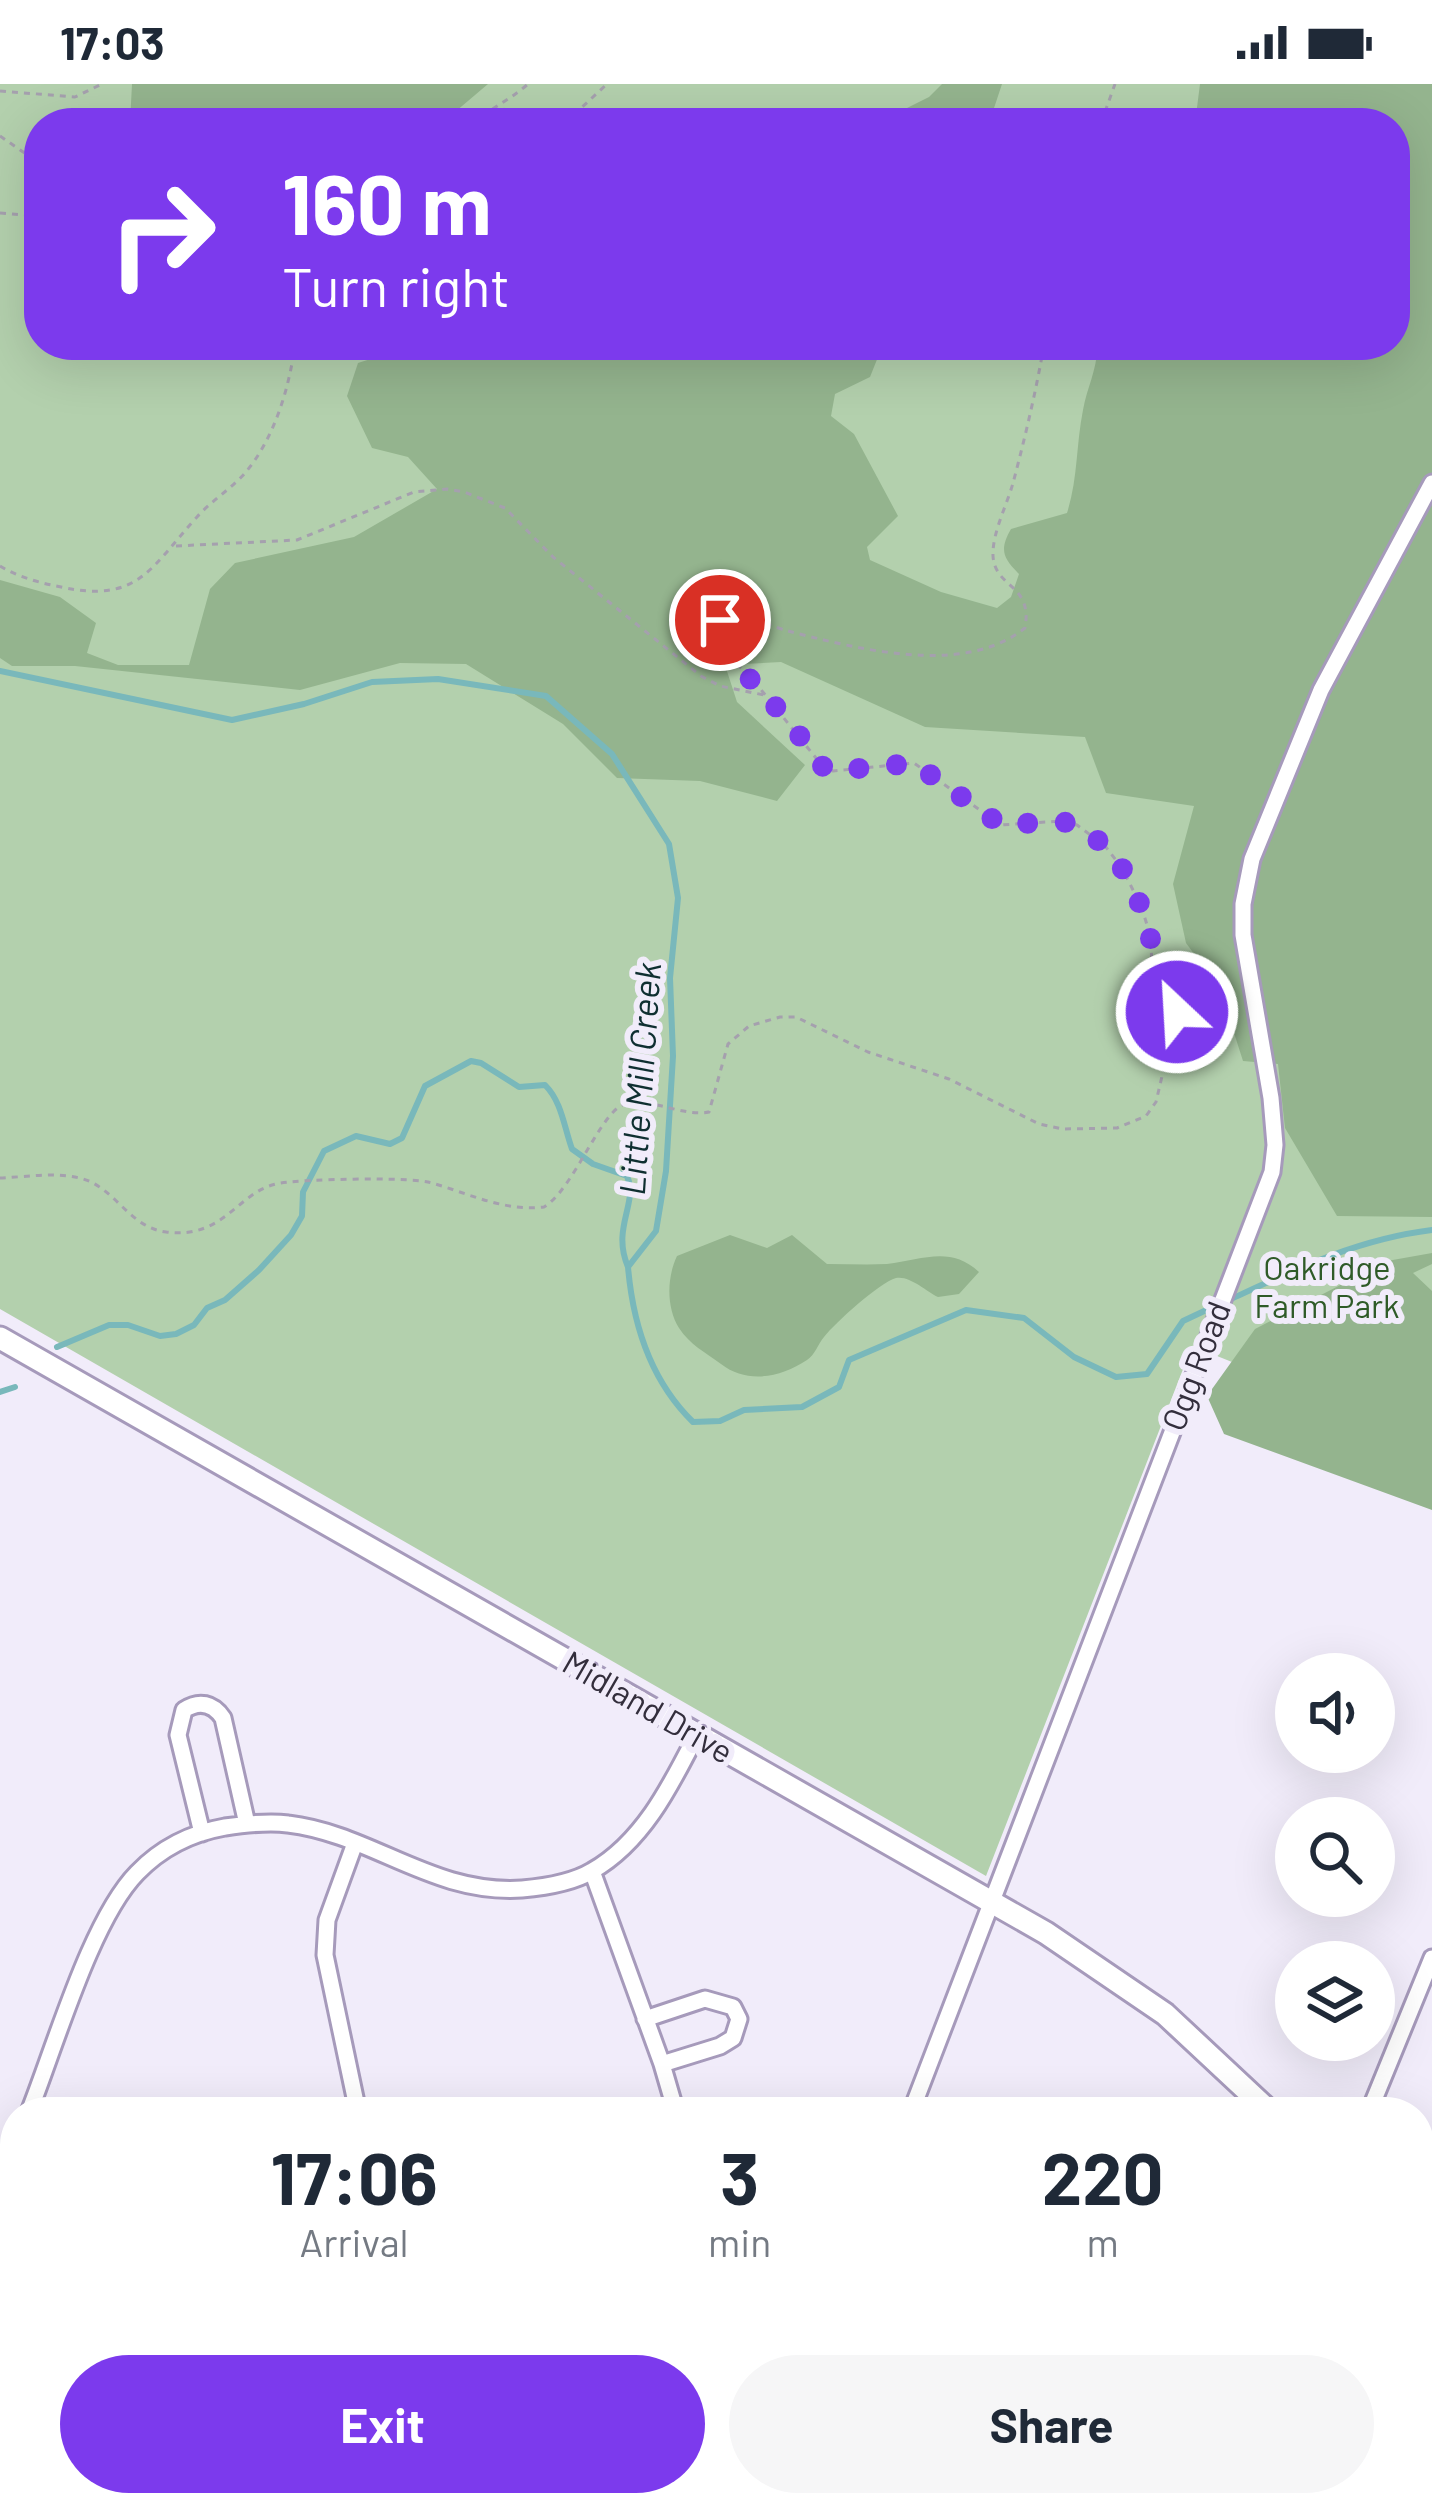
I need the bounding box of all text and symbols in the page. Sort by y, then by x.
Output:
text: 17:03 [60,15,165,69]
text: 160 m [282,151,492,252]
icon: right [84,156,240,312]
text: Turn right [282,253,510,318]
pin [669,569,771,671]
icon: arrive [687,587,753,653]
position arrow [1114,949,1240,1075]
water label: Little Mill Creek [609,961,668,1197]
park label: Oakridge Farm Park [1254,1247,1400,1325]
street label: Ogg Road [1152,1295,1238,1436]
street label: Midland Drive [556,1641,741,1771]
map controls [1275,1653,1395,2061]
button: sound [1275,1653,1395,1773]
button: search [1275,1797,1395,1917]
button: layers [1275,1941,1395,2061]
text: 17:06 [270,2133,438,2219]
text: 3 [720,2133,759,2219]
text: 220 [1042,2133,1164,2219]
text: Arrival [300,2218,409,2265]
text: min [708,2218,771,2265]
text: m [1087,2218,1119,2265]
button: Exit [60,2355,705,2493]
button: Share [729,2355,1374,2493]

